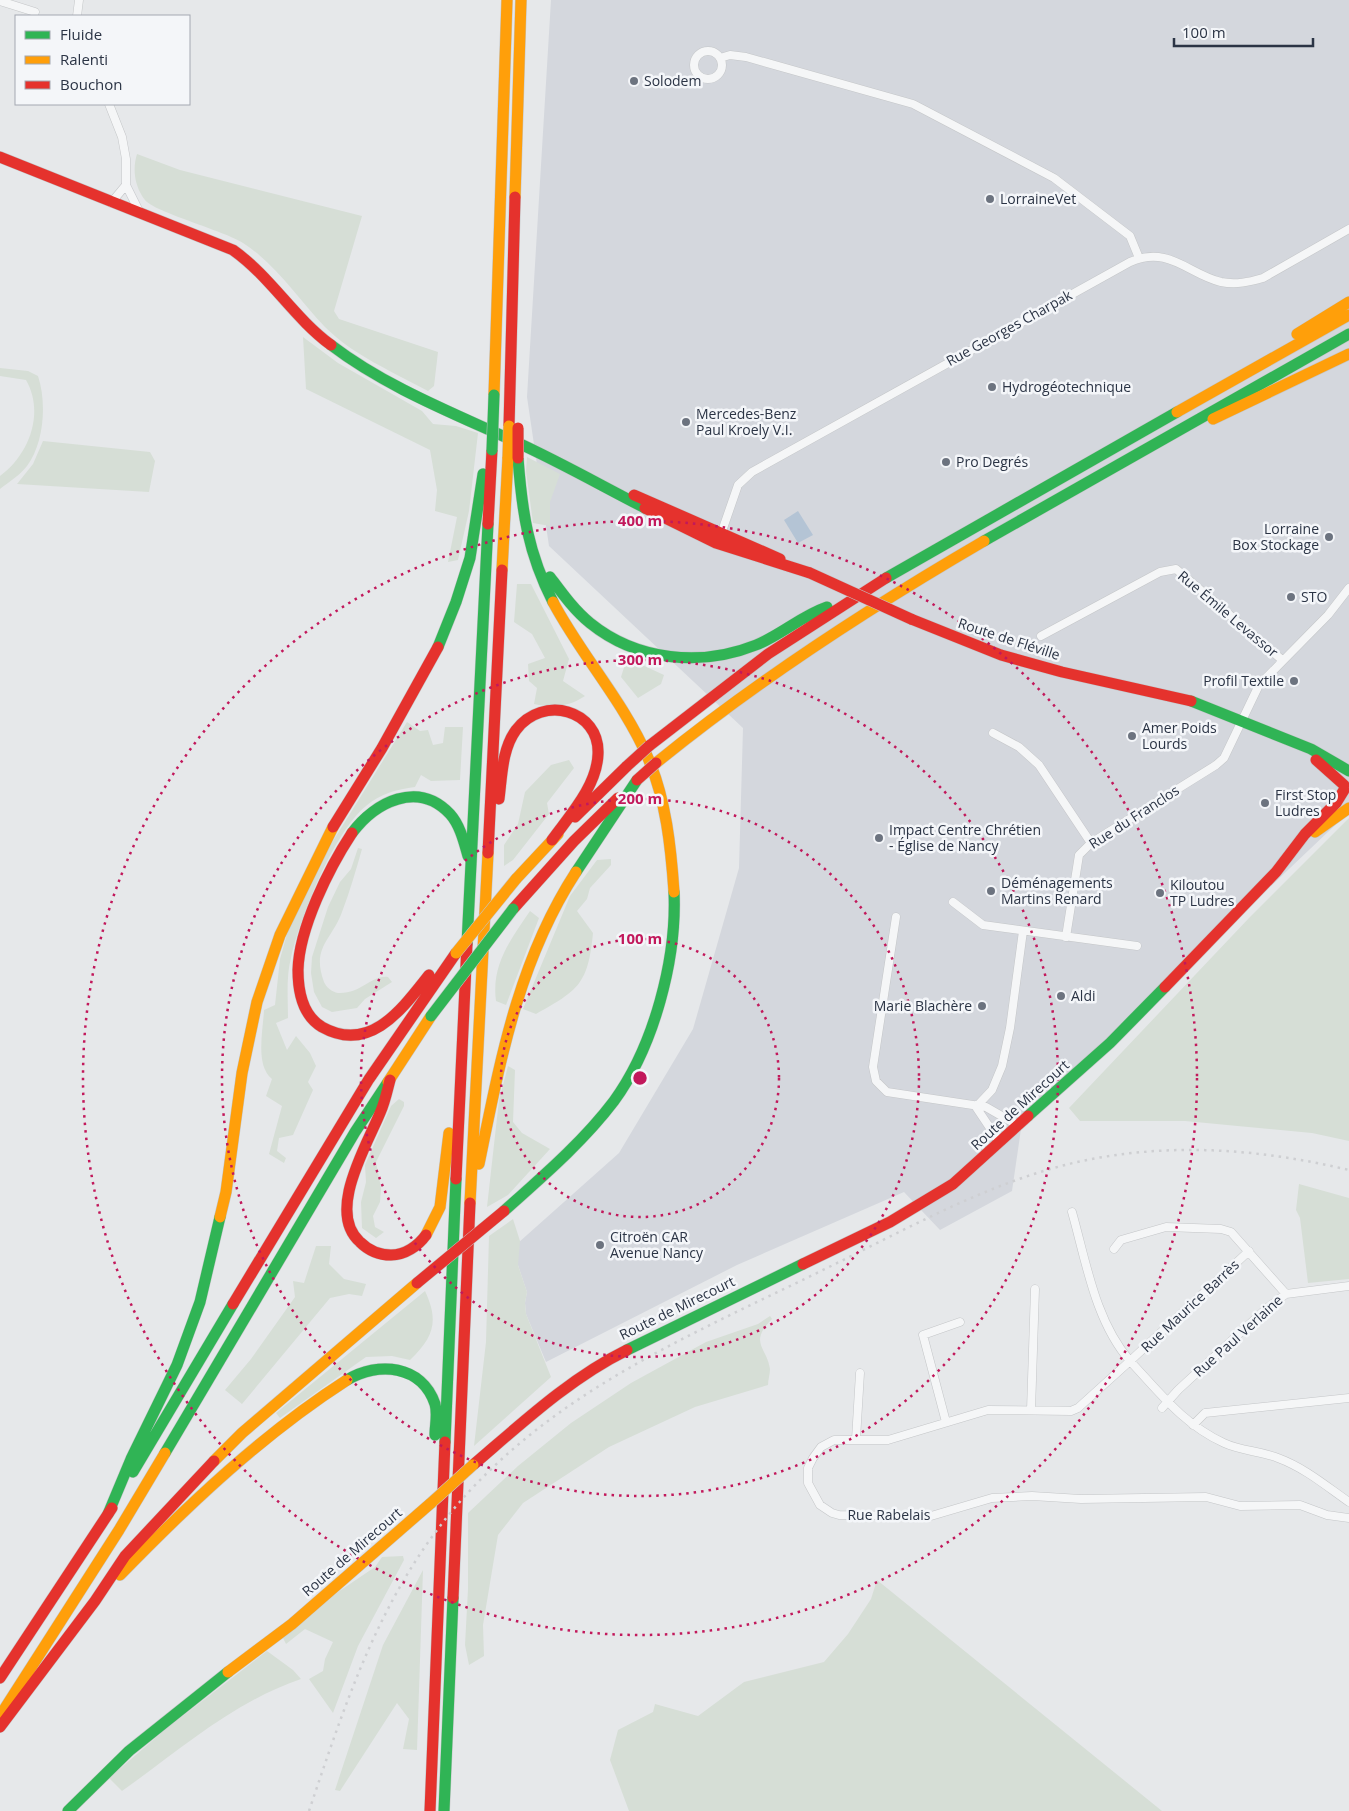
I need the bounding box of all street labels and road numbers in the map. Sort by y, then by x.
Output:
street label: Rue Georges Charpak [942,285,1076,370]
street label: Rue Émile Levassor [1174,566,1283,661]
street label: Route de Fléville [956,613,1063,664]
street label: Rue du Franclos [1085,780,1183,853]
street label: Route de Mirecourt [966,1055,1073,1154]
street label: Rue Maurice Barrès [1136,1255,1243,1356]
street label: Route de Mirecourt [616,1271,738,1344]
street label: Rue Paul Verlaine [1189,1290,1286,1381]
street label: Route de Mirecourt [298,1503,406,1600]
street label: Rue Rabelais [847,1505,931,1524]

